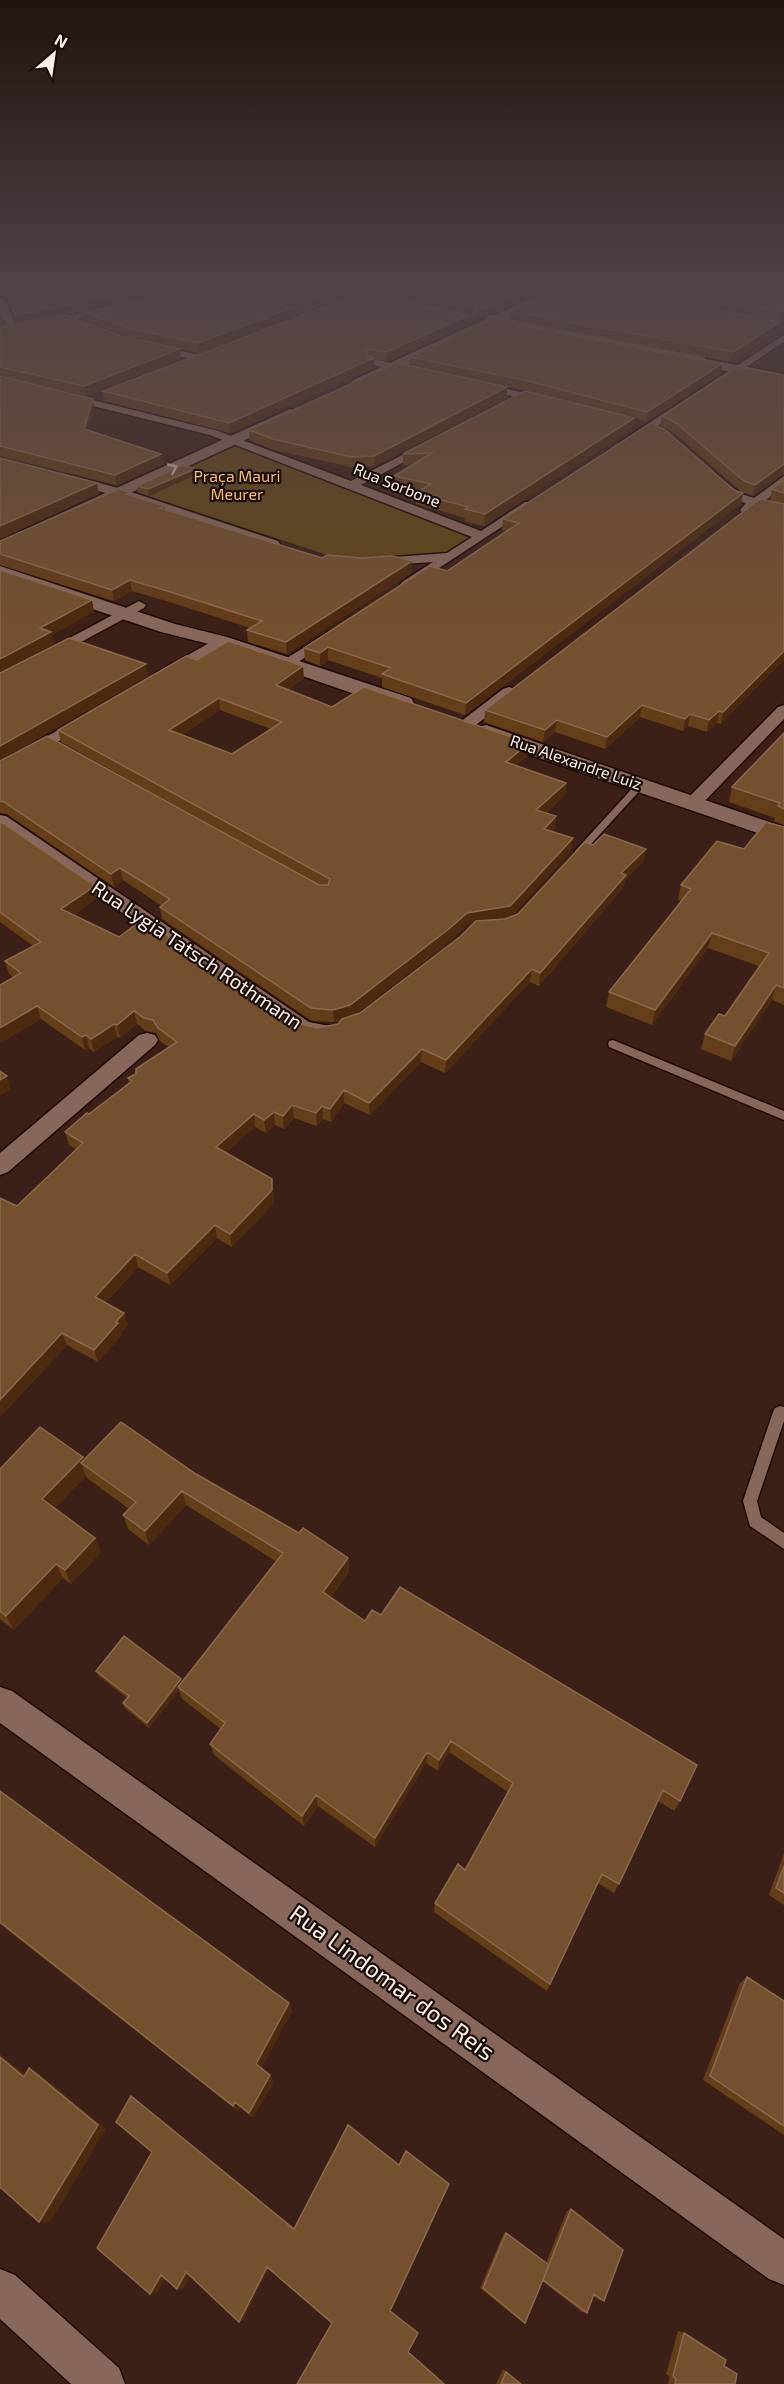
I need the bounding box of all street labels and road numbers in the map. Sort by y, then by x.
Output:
street label: Rua Sorbone [351,459,443,511]
street label: Rua Alexandre Luiz [508,730,644,793]
street label: Rua Lygia Tatsch Rothmann [88,875,307,1034]
street label: Rua Lindomar dos Reis [285,1898,501,2066]

